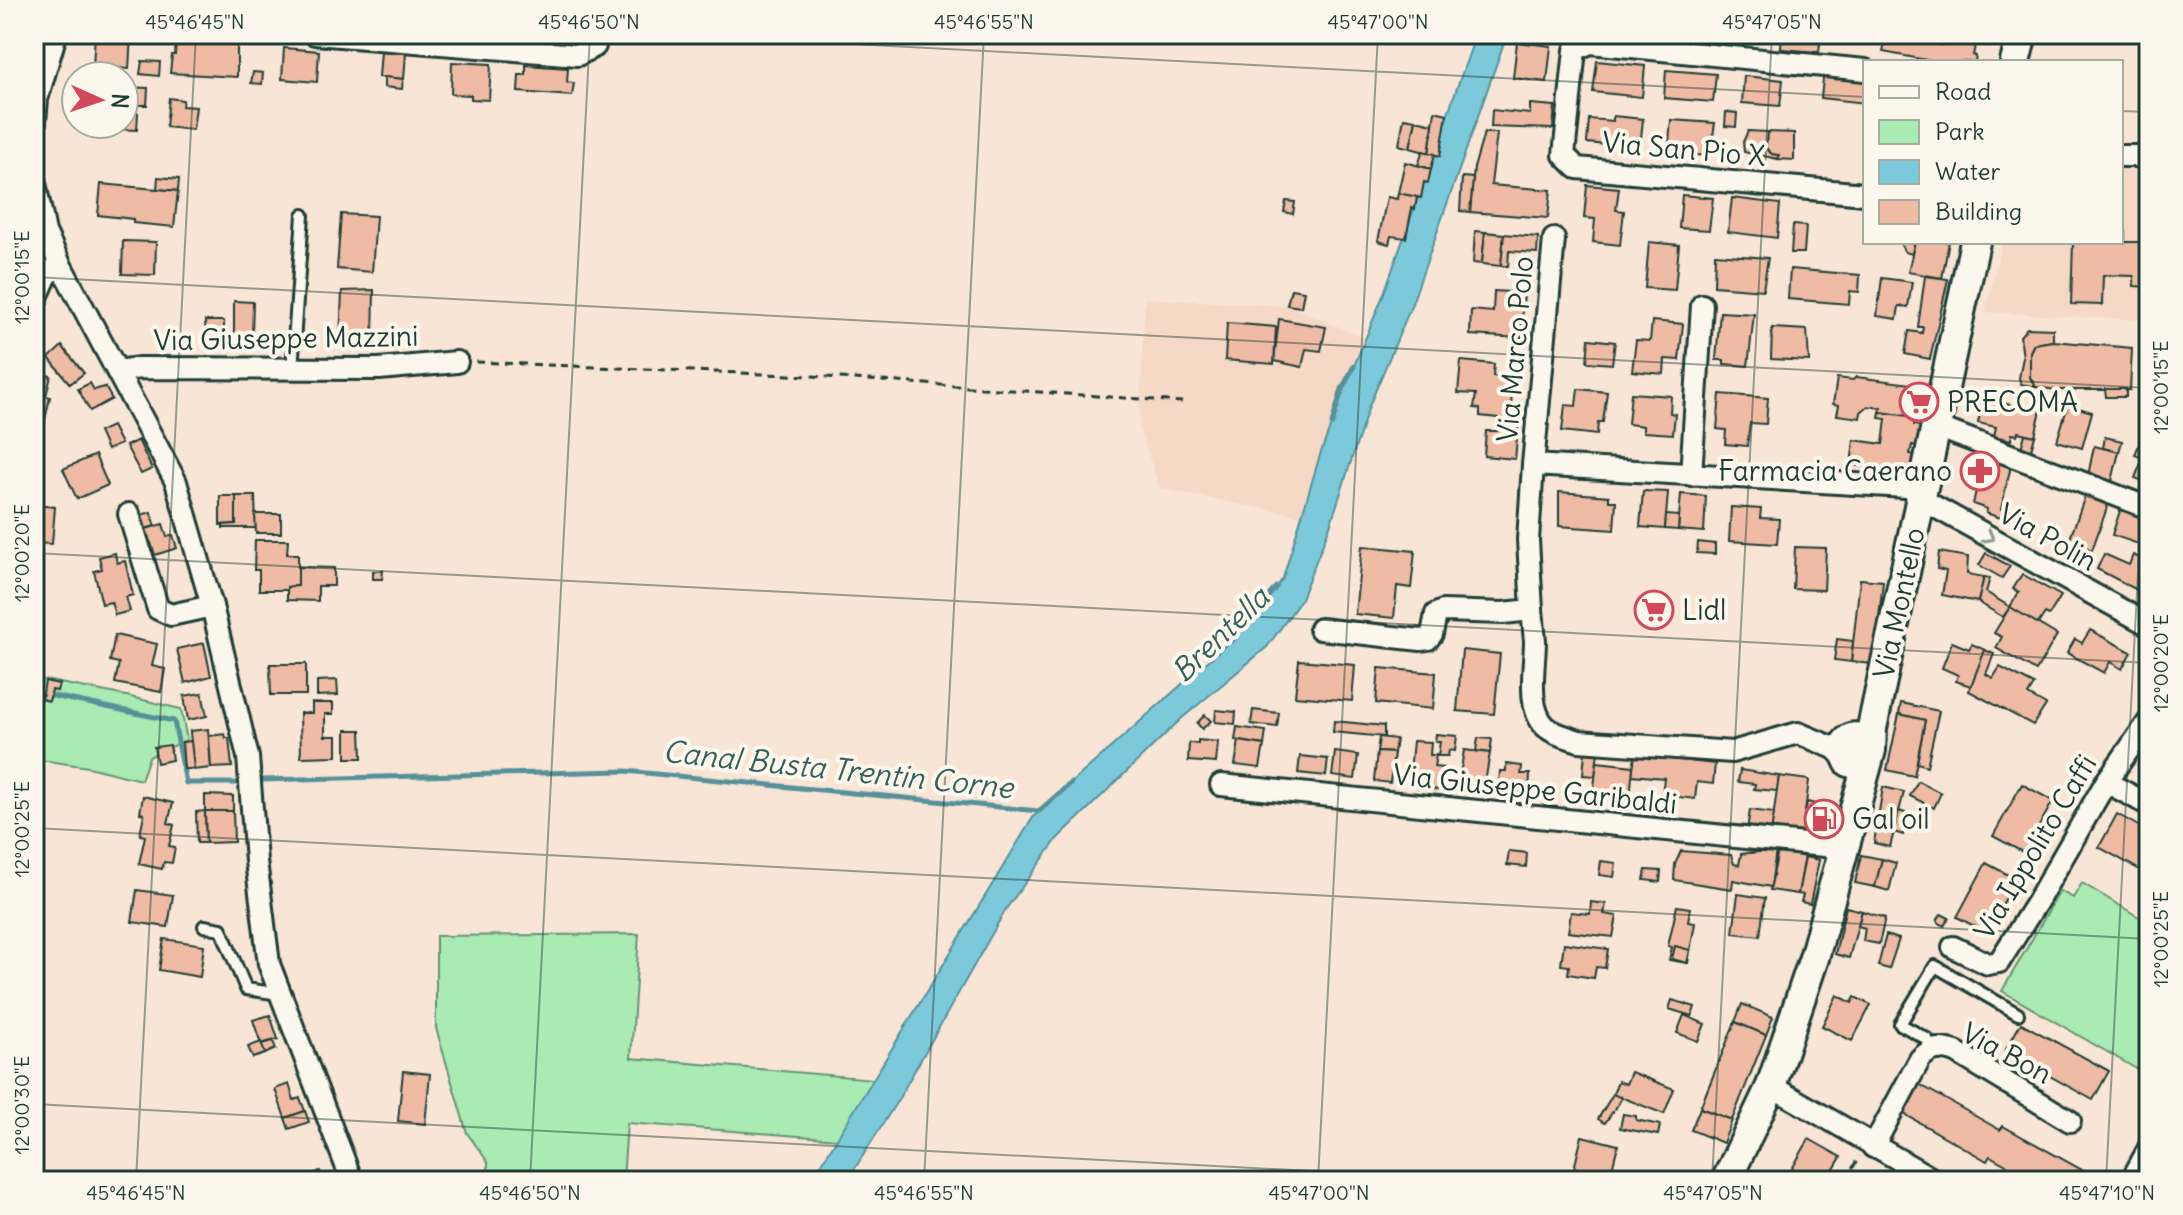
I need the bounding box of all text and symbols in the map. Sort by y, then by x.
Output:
text: 45°46'45"N [145,9,245,34]
text: 45°46'50"N [538,9,640,34]
text: 45°46'55"N [934,9,1034,34]
text: 45°47'00"N [1327,9,1429,34]
text: 45°47'05"N [1722,9,1822,34]
north arrow [60,60,140,140]
legend [1863,60,2123,244]
text: Road [1935,76,1991,106]
text: N [106,93,134,109]
text: Park [1935,116,1985,146]
street label: Via San Pio X [1601,124,1768,174]
text: Water [1935,156,2000,186]
text: Building [1935,196,2022,226]
text: 12°00'15"E [9,230,34,324]
street label: Via Marco Polo [1489,255,1541,443]
street label: Via Giuseppe Mazzini [153,318,419,358]
text: 12°00'15"E [2148,340,2173,434]
supermarket icon: PRECOMA [1898,381,1940,423]
place label: PRECOMA [1947,384,2078,420]
pharmacy icon: Farmacia Caerano [1959,450,2001,492]
place label: Farmacia Caerano [1718,453,1952,489]
street label: Via Polin [1992,495,2104,579]
text: 12°00'20"E [9,504,34,602]
street label: Via Montello [1865,524,1933,682]
one-way arrow [1981,527,1995,542]
water label: Brentella [1163,577,1278,690]
supermarket icon: Lidl [1633,589,1675,631]
place label: Lidl [1682,592,1726,628]
text: 12°00'20"E [2148,614,2173,712]
water label: Canal Busta Trentin Corne [661,732,1017,806]
street label: Via Ippolito Caffi [1966,748,2104,946]
street label: Via Giuseppe Garibaldi [1391,756,1679,822]
text: 12°00'25"E [9,781,34,877]
fuel station icon: Gal oil [1803,798,1845,840]
place label: Gal oil [1852,801,1929,837]
text: 12°00'25"E [2148,891,2173,987]
street label: Via Bon [1956,1014,2058,1092]
text: 12°00'30"E [9,1056,34,1154]
text: 45°46'45"N [86,1180,186,1205]
text: 45°46'50"N [479,1180,581,1205]
text: 45°46'55"N [874,1180,974,1205]
text: 45°47'00"N [1268,1180,1370,1205]
text: 45°47'05"N [1663,1180,1763,1205]
text: 45°47'10"N [2059,1180,2155,1205]

